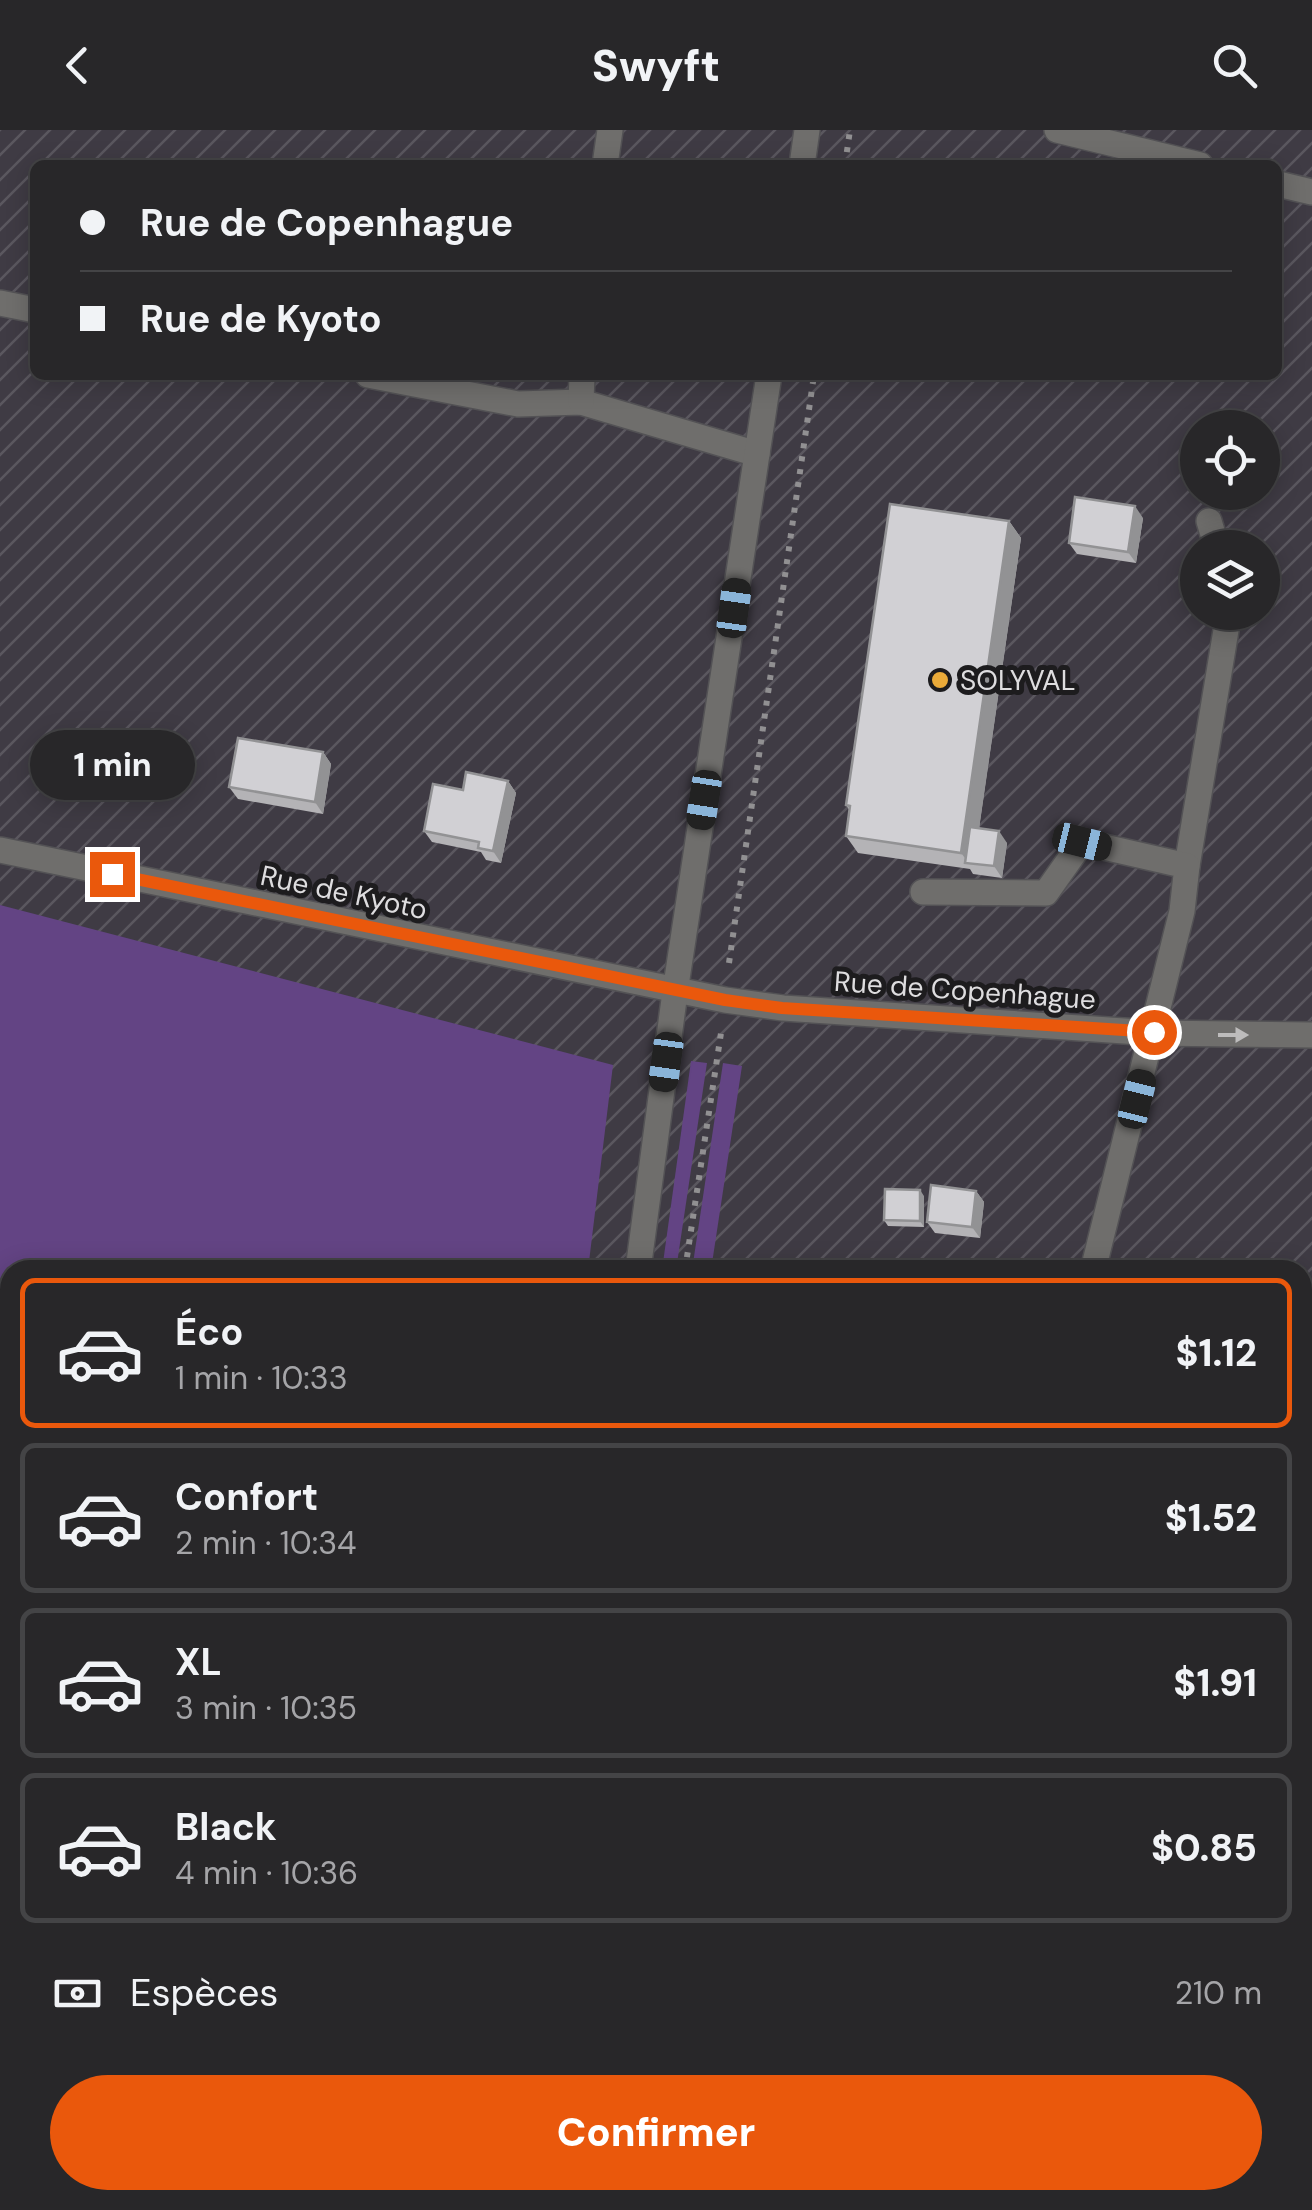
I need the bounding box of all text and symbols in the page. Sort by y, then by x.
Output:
text: Swyft [592,36,720,95]
icon: back [50,38,105,93]
icon: search [1207,38,1262,93]
text: Rue de Copenhague [140,198,513,248]
text: Rue de Kyoto [140,294,382,344]
map controls [1180,410,1280,630]
button: locate [1180,410,1280,510]
button: layers [1180,530,1280,630]
car [715,576,753,640]
place label: SOLYVAL [960,662,1075,699]
marker: SOLYVAL [929,669,951,691]
callout: 1 min [29,729,194,799]
text: 1 min [73,744,152,786]
car [684,768,724,832]
car [1049,820,1115,864]
route end [90,852,135,897]
street label: Rue de Kyoto [257,857,431,928]
street label: Rue de Copenhague [833,963,1097,1018]
route start [1132,1010,1177,1055]
one-way arrow [1217,1027,1249,1043]
car [647,1030,685,1094]
car [1115,1066,1159,1132]
text: Éco [175,1307,243,1357]
icon: car [55,1308,145,1398]
text: $1.12 [1175,1328,1257,1378]
text: 1 min · 10:33 [175,1357,348,1399]
text: Confort [175,1472,318,1522]
icon: car [55,1473,145,1563]
text: $1.52 [1165,1493,1257,1543]
text: 2 min · 10:34 [175,1522,357,1564]
text: XL [175,1637,222,1687]
icon: car [55,1638,145,1728]
text: $1.91 [1173,1658,1257,1708]
text: 3 min · 10:35 [175,1687,357,1729]
text: Black [175,1802,277,1852]
icon: car [55,1803,145,1893]
text: $0.85 [1151,1823,1257,1873]
text: 4 min · 10:36 [175,1852,358,1894]
icon: cash [50,1966,105,2021]
text: Espèces [130,1968,278,2018]
text: 210 m [1175,1972,1262,2014]
button: Confirmer [50,2075,1262,2190]

